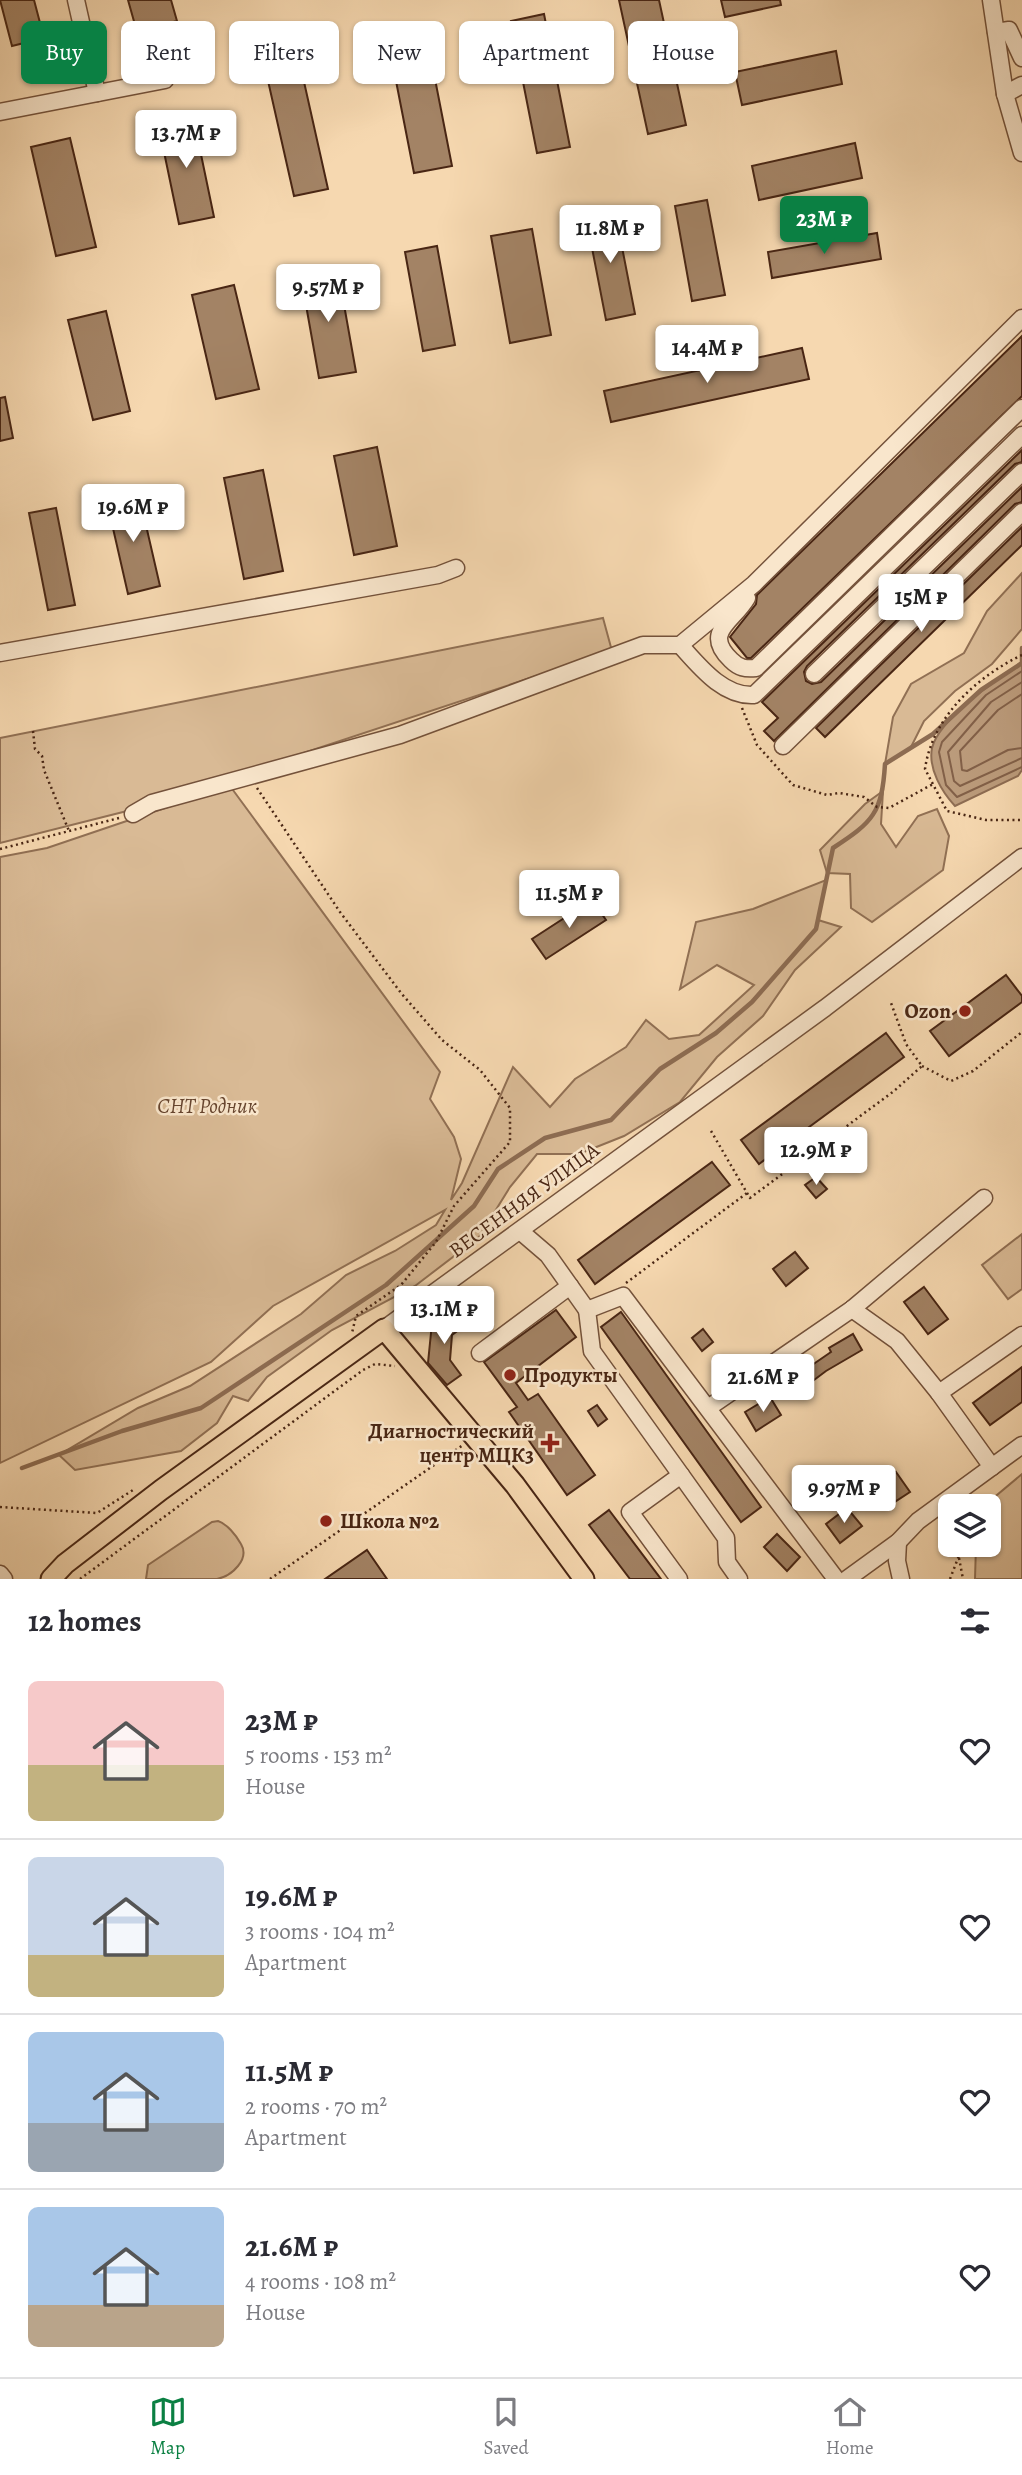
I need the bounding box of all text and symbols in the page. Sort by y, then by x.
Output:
chip: Buy [21,21,107,84]
chip: Rent [121,21,215,84]
chip: Filters [229,21,339,84]
chip: New [353,21,445,84]
chip: Apartment [459,21,614,84]
chip: House [628,21,738,84]
pin: 13.7M ₽ [121,110,251,170]
text: 13.7M ₽ [151,117,221,148]
pin: 23M ₽ [775,196,873,256]
text: 23M ₽ [796,203,852,234]
pin: 11.8M ₽ [545,205,675,265]
text: 11.8M ₽ [576,212,644,243]
pin: 9.57M ₽ [263,264,393,324]
text: 9.57M ₽ [292,271,364,302]
pin: 14.4M ₽ [642,326,772,385]
text: 14.4M ₽ [671,332,743,363]
pin: 19.6M ₽ [68,484,198,544]
text: 19.6M ₽ [98,491,168,522]
pin: 15M ₽ [872,574,970,634]
text: 15M ₽ [894,581,948,612]
pin: 11.5M ₽ [504,870,634,930]
text: 11.5M ₽ [535,877,603,908]
place label: Ozon [905,997,951,1025]
marker: Ozon [957,1003,973,1019]
park label: СНТ Родник [157,1092,257,1120]
pin: 12.9M ₽ [751,1128,881,1187]
text: 12.9M ₽ [780,1134,852,1165]
street label: ВЕСЕННЯЯ УЛИЦА [443,1135,605,1264]
pin: 13.1M ₽ [379,1286,509,1346]
text: 13.1M ₽ [410,1293,478,1324]
pin: 21.6M ₽ [698,1354,828,1414]
place label: Продукты [524,1361,618,1389]
text: 21.6M ₽ [727,1361,799,1392]
marker: Продукты [502,1367,518,1383]
place label: Диагностический центр МЦК3 [368,1417,534,1469]
marker: Диагностический центр МЦК3 [540,1433,560,1453]
pin: 9.97M ₽ [779,1466,909,1525]
text: 9.97M ₽ [808,1472,880,1503]
map controls [938,1494,1001,1557]
button: layers [938,1494,1001,1557]
place label: Школа №2 [340,1507,439,1535]
marker: Школа №2 [318,1513,334,1529]
text: 12 homes [28,1601,141,1641]
icon: filters [956,1602,994,1640]
text: 23M ₽ [245,1700,318,1740]
icon: home [84,1709,168,1793]
icon: heart [956,1732,994,1770]
text: 5 rooms · 153 m² [245,1740,392,1771]
text: House [245,1771,305,1802]
text: 19.6M ₽ [245,1876,338,1916]
icon: home [84,1885,168,1969]
icon: heart [956,1908,994,1946]
text: 3 rooms · 104 m² [245,1916,394,1947]
text: Apartment [245,1947,347,1978]
text: 11.5M ₽ [245,2051,333,2091]
icon: home [84,2060,168,2144]
icon: heart [956,2083,994,2121]
text: 2 rooms · 70 m² [245,2091,387,2122]
text: Apartment [245,2122,347,2153]
text: 21.6M ₽ [245,2226,338,2266]
icon: home [84,2235,168,2319]
icon: heart [956,2258,994,2296]
text: 4 rooms · 108 m² [245,2266,396,2297]
text: House [245,2297,305,2328]
tab: Map [149,2393,187,2461]
tab: Saved [484,2393,529,2461]
tab: Home [826,2393,873,2461]

